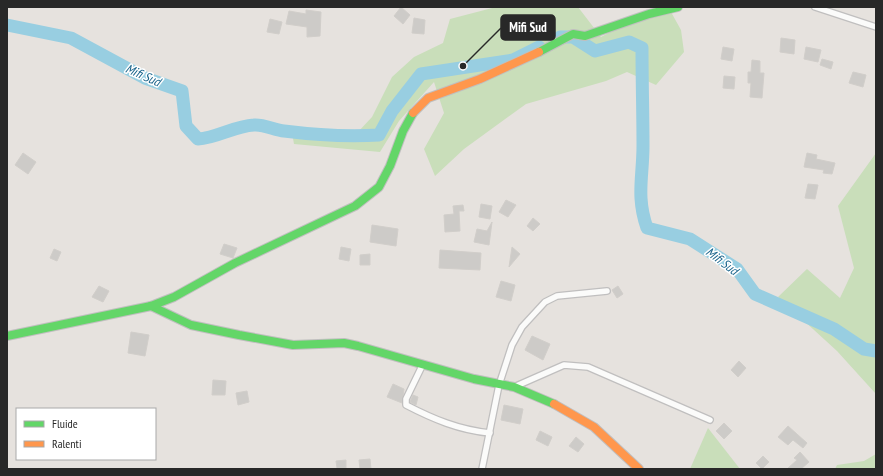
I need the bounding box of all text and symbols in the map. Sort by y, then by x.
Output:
callout: Mifi Sud [501,15,555,40]
text: Mifi Sud [509,19,547,36]
water label: Mifi Sud [123,60,165,91]
water label: Mifi Sud [702,243,744,280]
legend [16,408,156,460]
text: Fluide [52,416,78,431]
text: Ralenti [52,436,81,451]

